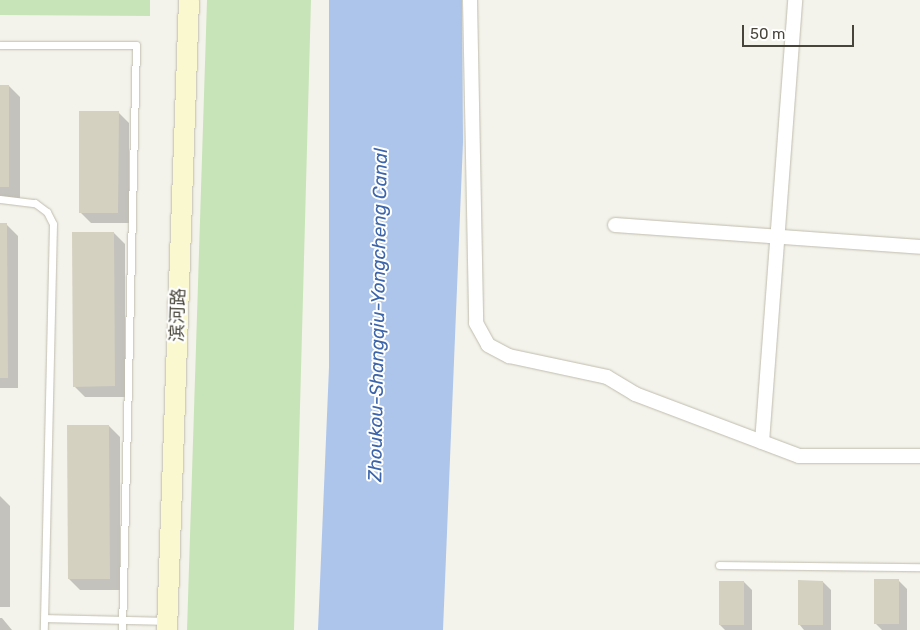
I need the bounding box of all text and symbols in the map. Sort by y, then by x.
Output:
scale bar [745,15,858,47]
text: 50 m [750,25,785,43]
water label: Zhoukou-Shangqiu-Yongcheng Canal [364,148,392,482]
street label: 滨河路 [166,288,190,342]

